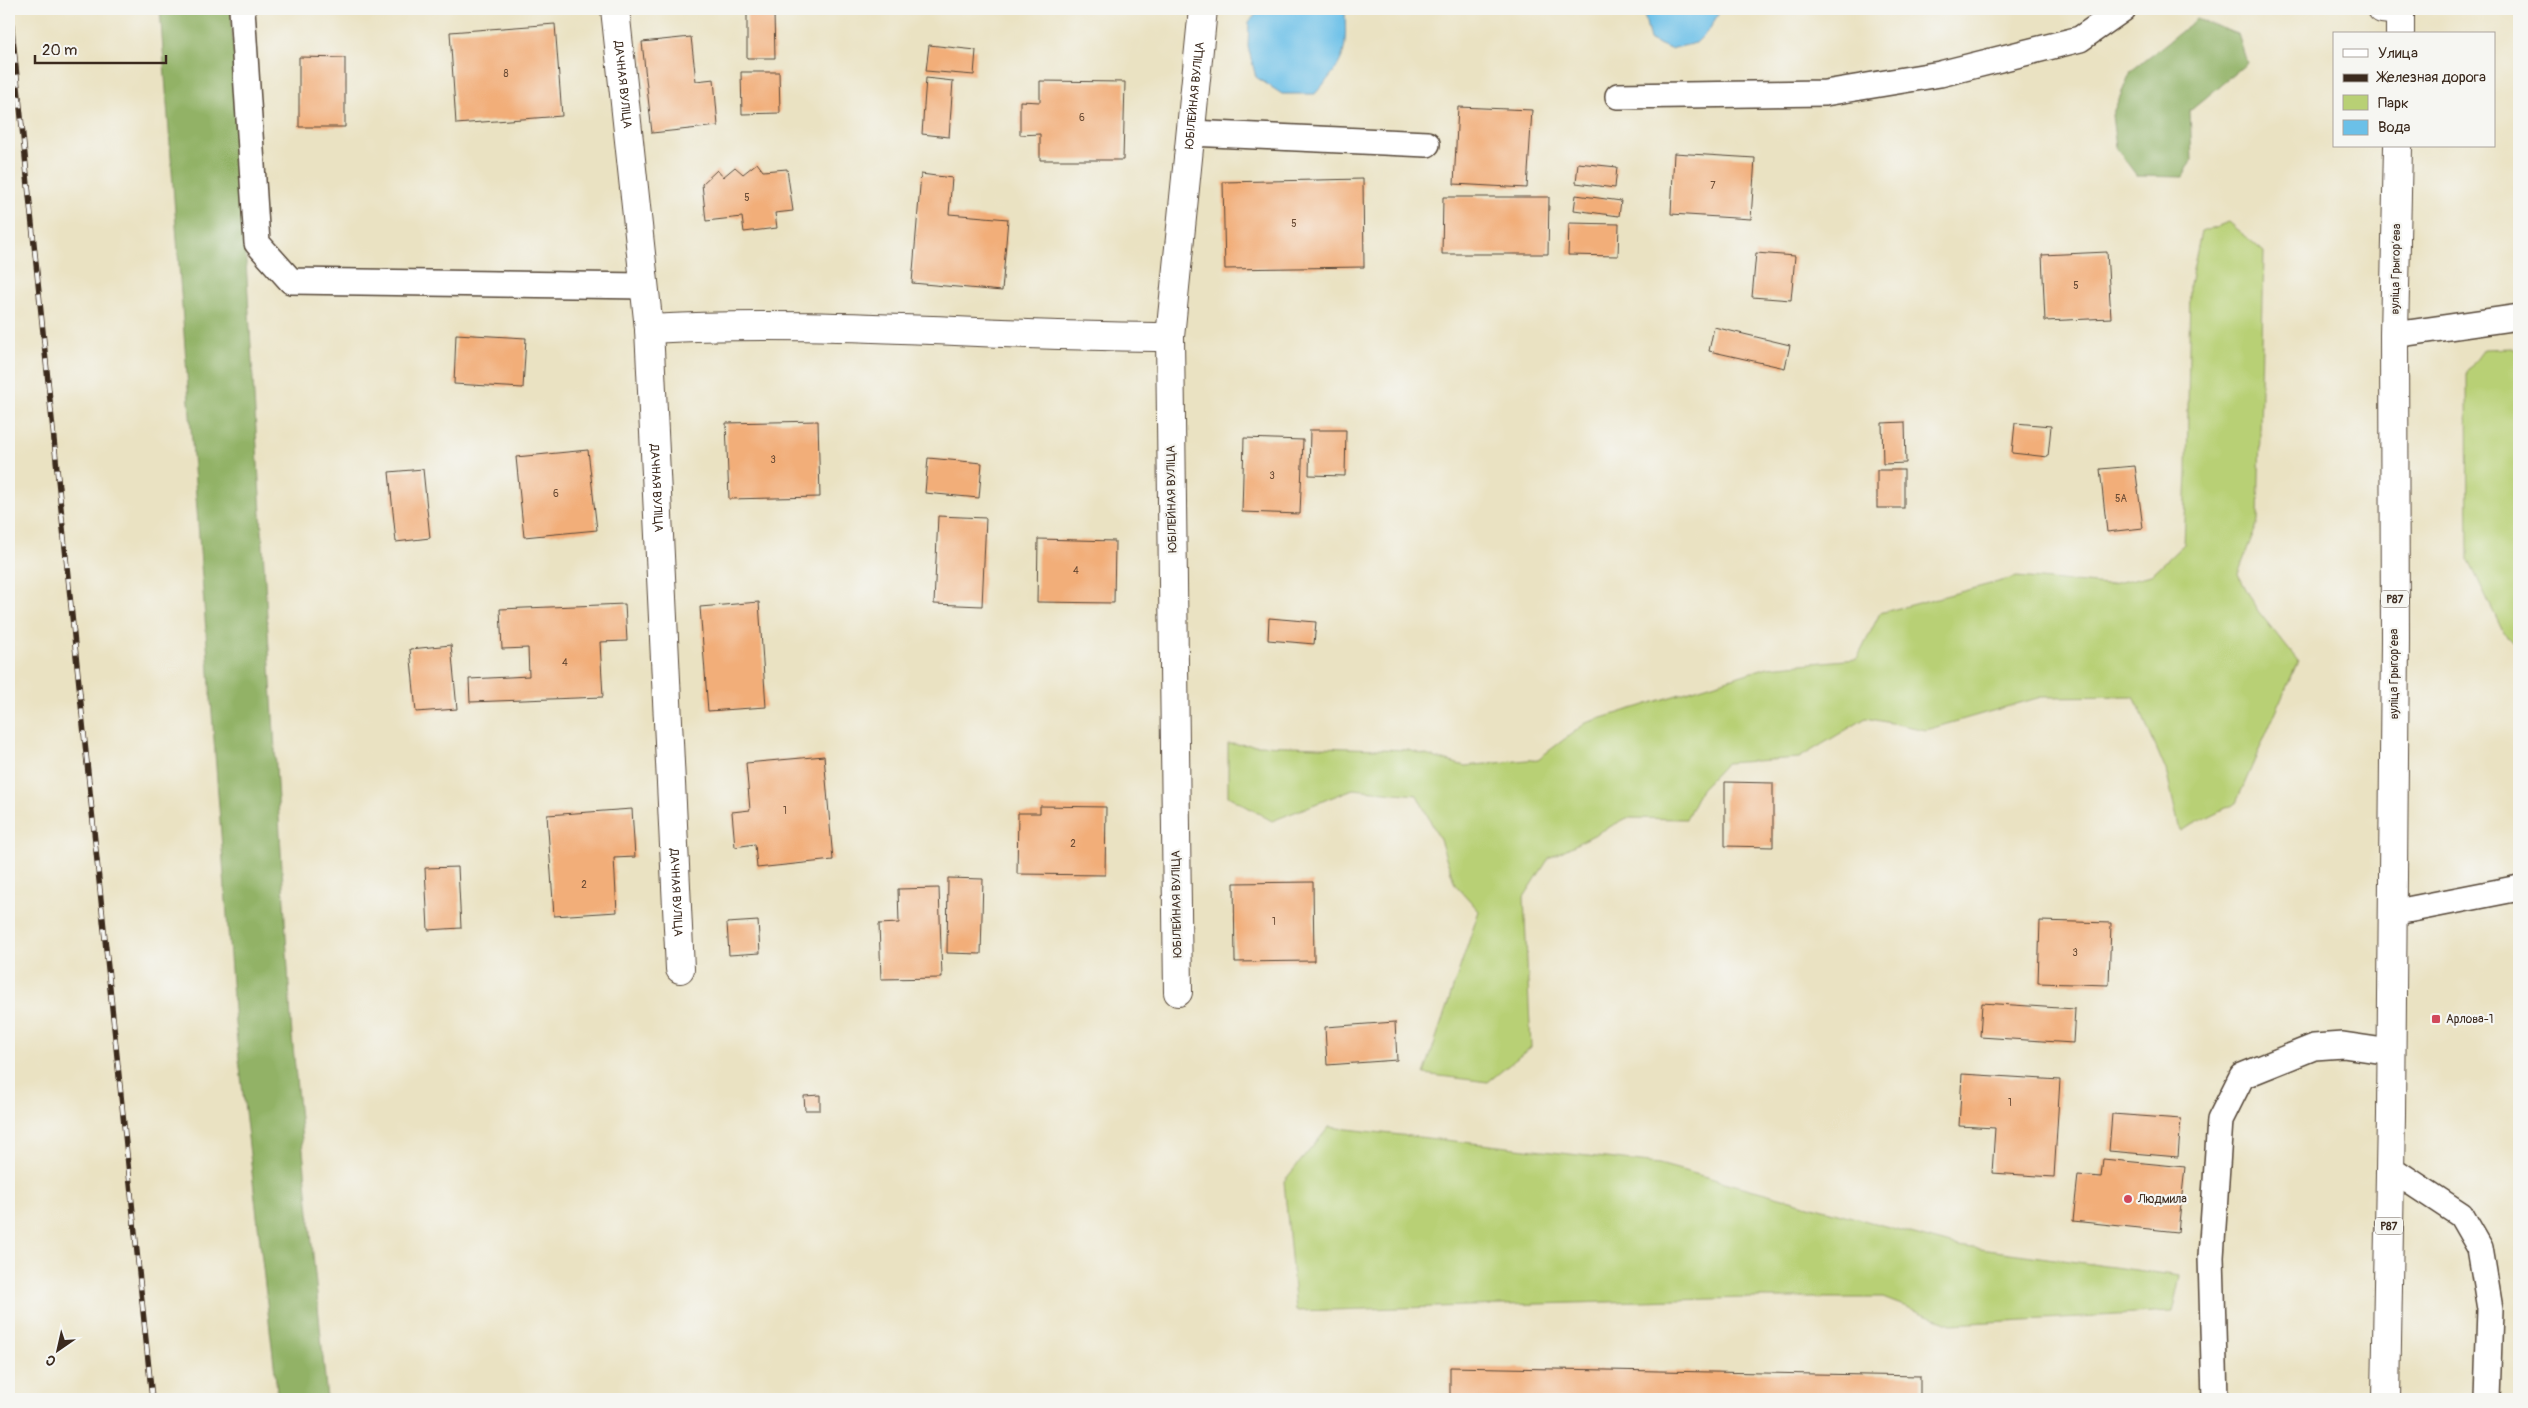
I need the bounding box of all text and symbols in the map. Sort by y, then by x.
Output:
scale bar [35,32,166,64]
legend [2333,32,2496,148]
street label: ДАЧНАЯ ВУЛІЦА [611,39,635,129]
text: 20 m [42,41,77,60]
street label: ЮБІЛЕЙНАЯ ВУЛІЦА [1181,41,1207,149]
text: Улица [2378,44,2418,63]
house number: 8 [503,68,509,80]
text: Железная дорога [2376,68,2486,87]
text: Парк [2378,94,2409,113]
house number: 6 [1079,112,1085,124]
text: Вода [2378,118,2411,137]
house number: 7 [1710,180,1716,192]
house number: 5 [744,192,750,204]
house number: 5 [1291,218,1297,230]
street label: вуліца Грыгорʼева [2388,223,2404,314]
house number: 5 [2073,280,2079,292]
street label: ДАЧНАЯ ВУЛІЦА [647,443,666,533]
street label: ЮБІЛЕЙНАЯ ВУЛІЦА [1164,445,1180,553]
house number: 3 [770,454,776,466]
house number: 3 [1269,470,1275,482]
house number: 6 [553,488,559,500]
house number: 5А [2115,493,2127,505]
house number: 4 [1073,565,1079,577]
road number: Р87 [2381,590,2409,608]
street label: вуліца Грыгорʼева [2387,628,2402,719]
house number: 4 [562,657,568,669]
house number: 1 [783,805,787,817]
house number: 2 [1070,838,1076,850]
street label: ДАЧНАЯ ВУЛІЦА [667,847,686,937]
street label: ЮБІЛЕЙНАЯ ВУЛІЦА [1169,850,1185,958]
house number: 2 [581,879,587,891]
house number: 1 [1272,916,1276,928]
house number: 3 [2072,947,2078,959]
place label: Арлова-1 [2446,1012,2494,1027]
marker: Арлова-1 [2430,1013,2442,1025]
house number: 1 [2008,1097,2012,1109]
place label: Людмила [2137,1192,2187,1207]
marker: Людмила [2122,1193,2134,1205]
road number: Р87 [2375,1218,2403,1234]
north arrow [32,1326,82,1376]
text: С [42,1351,59,1370]

